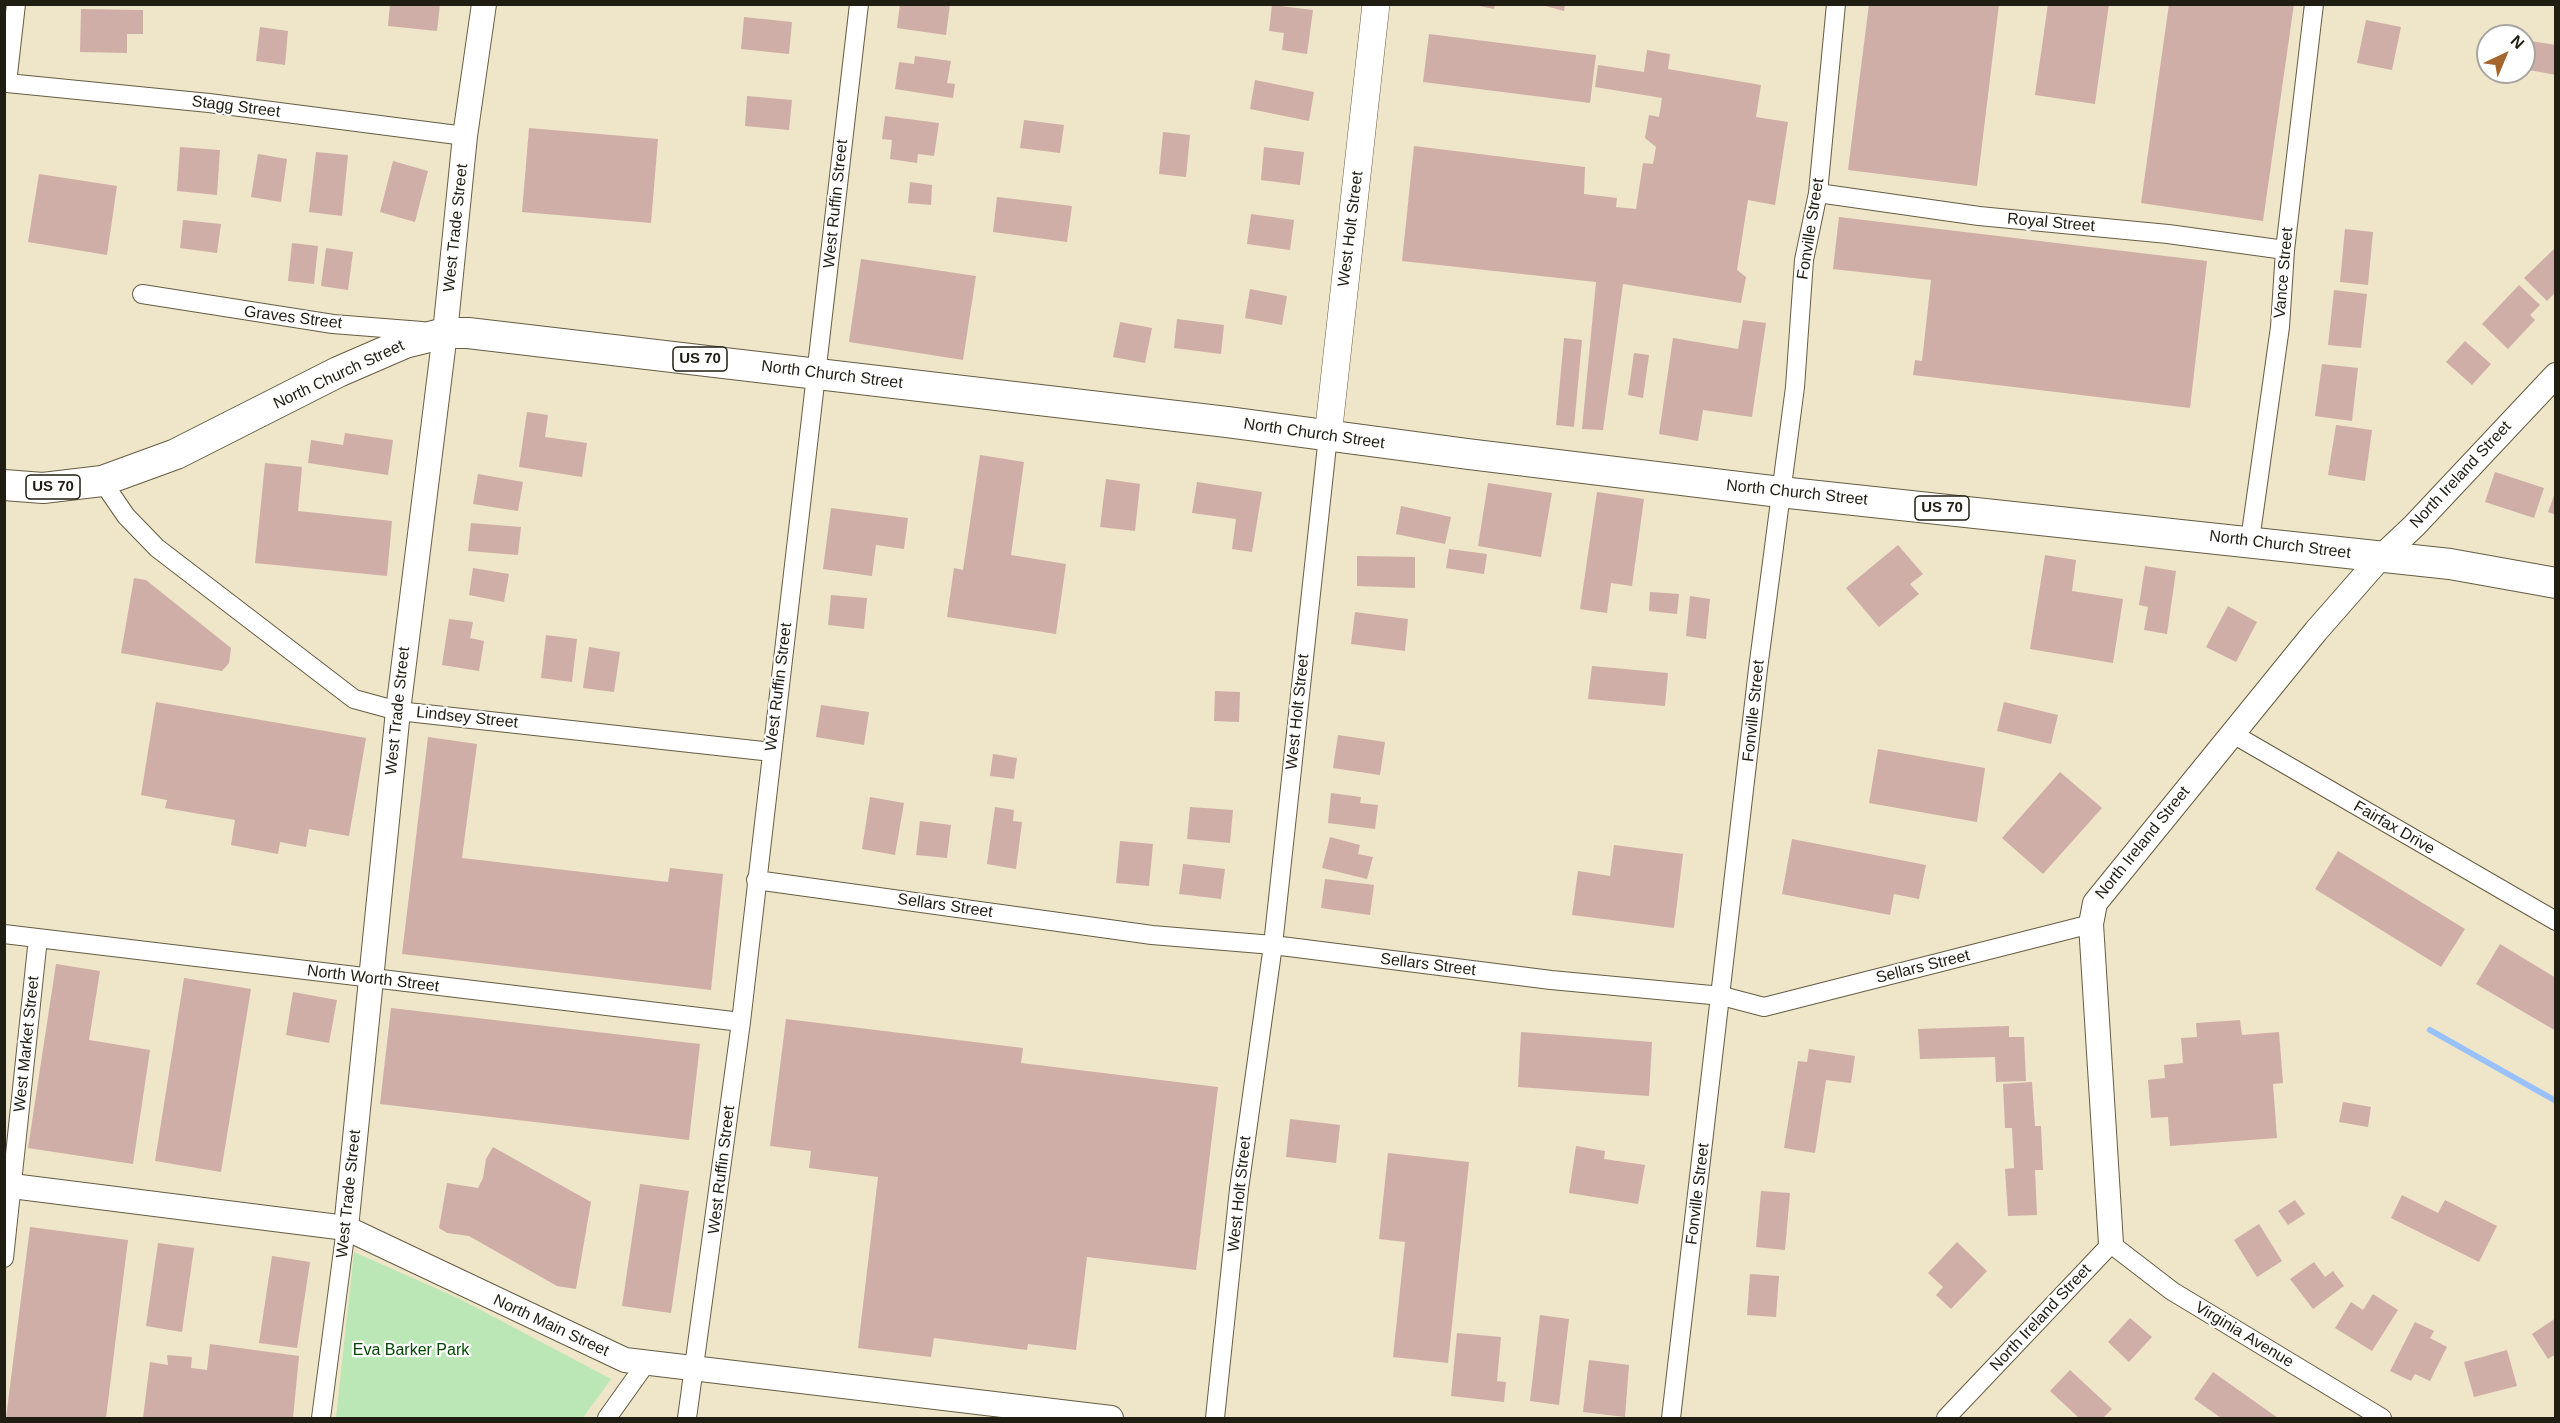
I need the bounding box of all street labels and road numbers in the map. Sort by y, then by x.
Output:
street label: Stagg Street [191,92,281,122]
street label: West Ruffin Street [820,139,852,269]
street label: West Trade Street [440,163,472,293]
street label: West Holt Street [1334,170,1368,288]
street label: Fonville Street [1794,177,1828,281]
street label: Royal Street [2006,210,2096,236]
street label: Vance Street [2270,227,2298,319]
street label: Graves Street [243,302,343,334]
street label: North Church Street [270,336,408,414]
road number: US 70 [673,347,727,371]
street label: North Church Street [760,357,904,393]
street label: North Church Street [1242,415,1386,453]
street label: North Ireland Street [2406,417,2516,533]
road number: US 70 [26,475,80,499]
street label: North Church Street [1725,476,1869,510]
road number: US 70 [1915,496,1969,520]
street label: North Church Street [2208,527,2352,563]
street label: West Ruffin Street [762,622,796,752]
street label: West Trade Street [382,646,414,776]
street label: West Holt Street [1282,653,1314,771]
street label: Fonville Street [1739,659,1769,763]
street label: Lindsey Street [415,703,519,733]
street label: North Ireland Street [2092,783,2194,903]
street label: Fairfax Drive [2350,797,2438,859]
street label: Sellars Street [896,890,994,922]
street label: Sellars Street [1874,946,1972,988]
street label: Sellars Street [1379,950,1477,980]
street label: North Worth Street [306,961,440,997]
street label: West Market Street [10,975,44,1113]
street label: West Ruffin Street [705,1105,739,1235]
street label: West Trade Street [333,1129,365,1259]
street label: West Holt Street [1224,1135,1256,1253]
street label: Fonville Street [1682,1142,1714,1246]
street label: North Ireland Street [1986,1260,2096,1376]
street label: North Main Street [490,1291,612,1361]
street label: Virginia Avenue [2191,1298,2297,1372]

